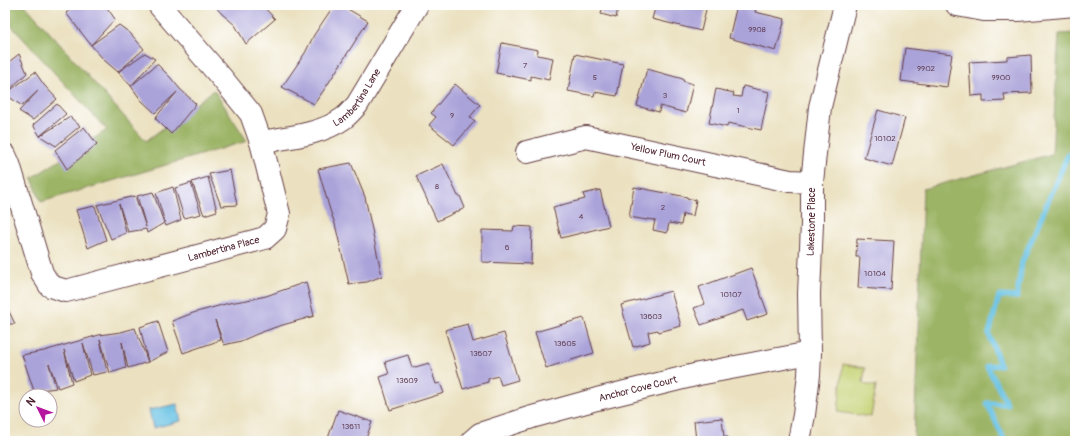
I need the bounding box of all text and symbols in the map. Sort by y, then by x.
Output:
house number: 9908 [748,25,766,34]
house number: 7 [523,61,528,70]
house number: 9902 [917,64,936,73]
street label: Lambertina Lane [331,67,383,129]
house number: 5 [593,73,597,82]
house number: 9900 [991,73,1011,82]
house number: 3 [663,91,668,100]
house number: 1 [736,106,740,115]
house number: 9 [450,111,454,120]
house number: 10102 [874,134,896,143]
street label: Yellow Plum Court [629,141,708,169]
house number: 8 [435,182,439,191]
street label: Lakestone Place [805,188,818,256]
house number: 2 [661,203,666,212]
house number: 4 [579,212,584,221]
street label: Lambertina Place [187,234,261,264]
house number: 6 [505,243,510,252]
house number: 10104 [864,269,886,278]
house number: 10107 [720,290,742,299]
house number: 13603 [640,312,663,321]
house number: 13605 [554,339,576,348]
house number: 13607 [470,349,493,358]
street label: Anchor Cove Court [598,373,679,404]
house number: 13609 [396,376,418,385]
north arrow [18,388,58,428]
text: N [24,394,39,409]
house number: 13611 [342,422,360,431]

